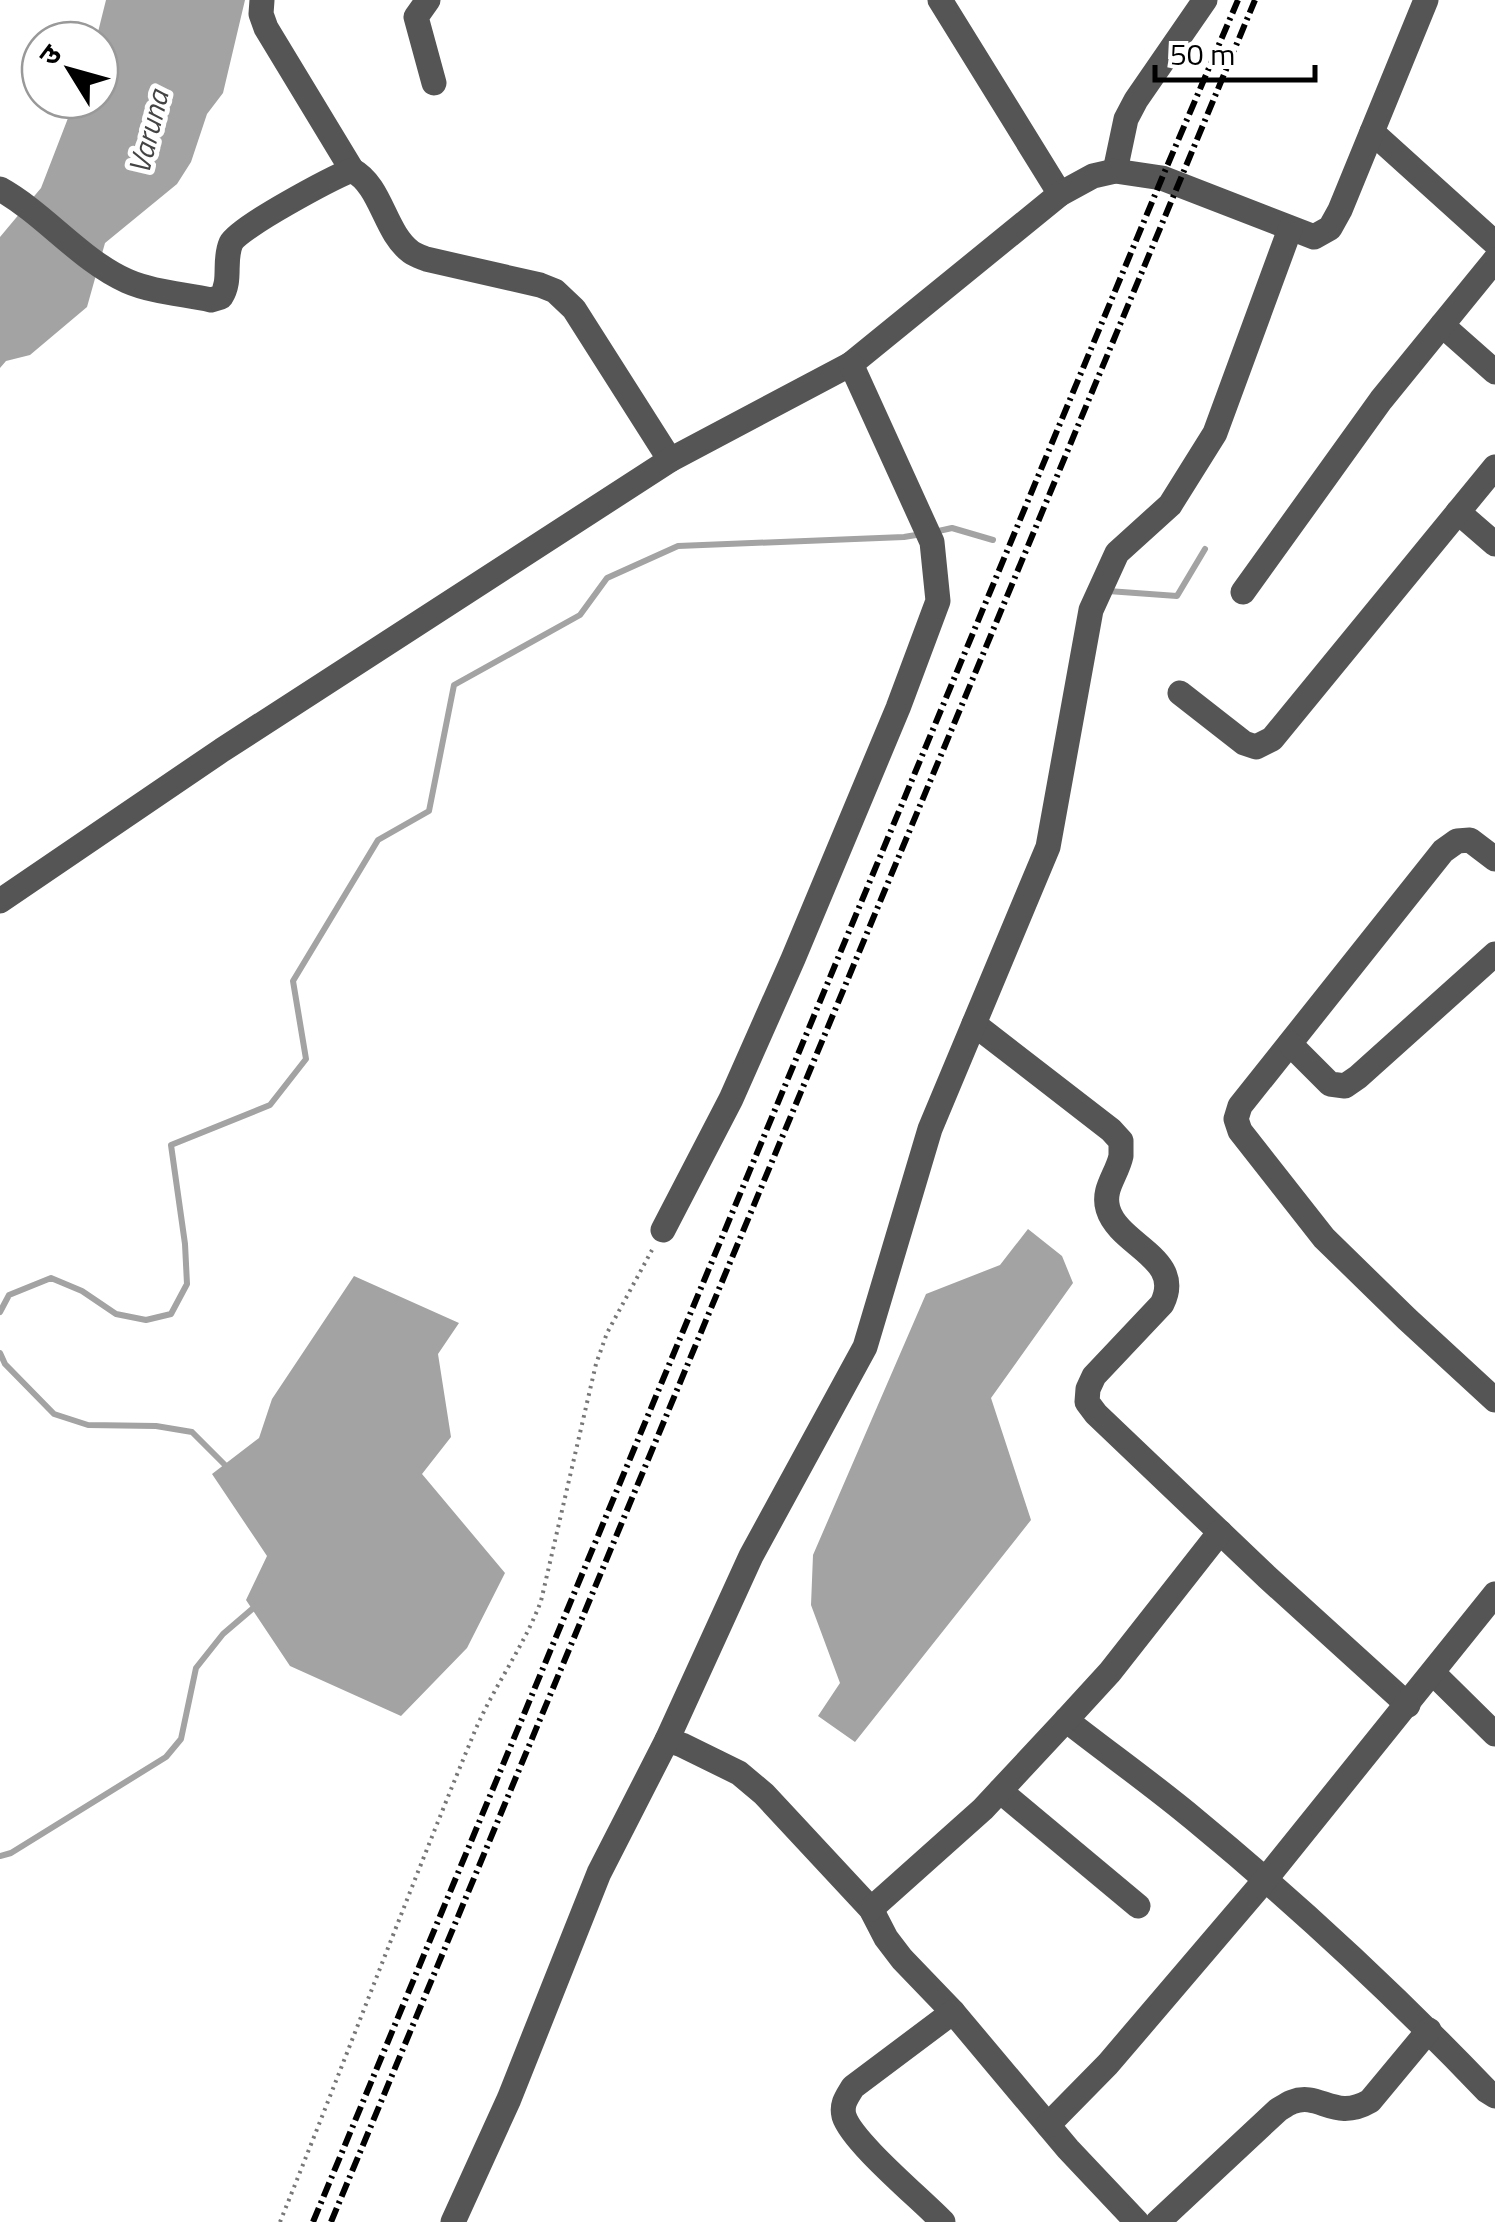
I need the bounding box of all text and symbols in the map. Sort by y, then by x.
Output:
north arrow [20,20,120,120]
scale bar [1155,20,1315,82]
text: 50 m [1170,31,1235,77]
text: उ [28,35,72,74]
water label: Varuna [115,83,181,178]

